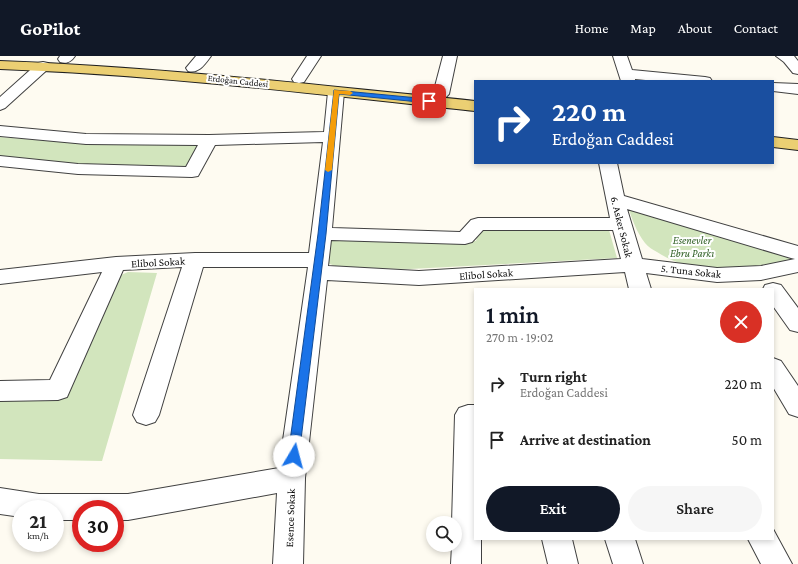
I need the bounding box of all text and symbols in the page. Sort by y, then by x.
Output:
text: GoPilot [20,18,80,39]
text: Home [575,20,608,36]
text: Map [630,20,656,36]
text: About [678,20,712,36]
text: Contact [734,20,778,36]
street label: Erdoğan Caddesi [207,73,269,89]
pin [412,84,446,118]
icon: arrive [418,90,440,112]
icon: right [486,96,538,148]
text: 220 m [552,96,626,127]
text: Erdoğan Caddesi [552,129,674,149]
street label: 6. Asker Sokak [609,195,636,260]
park label: Esenevler Ebru Parkı [670,234,714,259]
street label: Elibol Sokak [131,255,186,269]
street label: 5. Tuna Sokak [660,262,723,280]
street label: Elibol Sokak [459,266,514,282]
text: 1 min [486,301,539,328]
button: close [720,301,762,343]
text: 270 m · 19:02 [486,330,553,345]
text: Turn right [520,369,587,385]
icon: right [486,373,508,395]
text: 220 m [724,376,762,392]
text: Erdoğan Caddesi [520,385,608,400]
icon: arrive [486,429,508,451]
text: Arrive at destination [520,432,651,448]
text: 50 m [732,432,762,448]
position arrow [273,435,315,477]
button: Exit [486,486,620,532]
button: Share [628,486,762,532]
street label: Esence Sokak [283,488,297,547]
speed limit sign: 30 [72,500,124,552]
text: 21 [29,510,47,532]
map controls [426,516,462,552]
button: search [426,516,462,552]
text: km/h [27,530,49,541]

